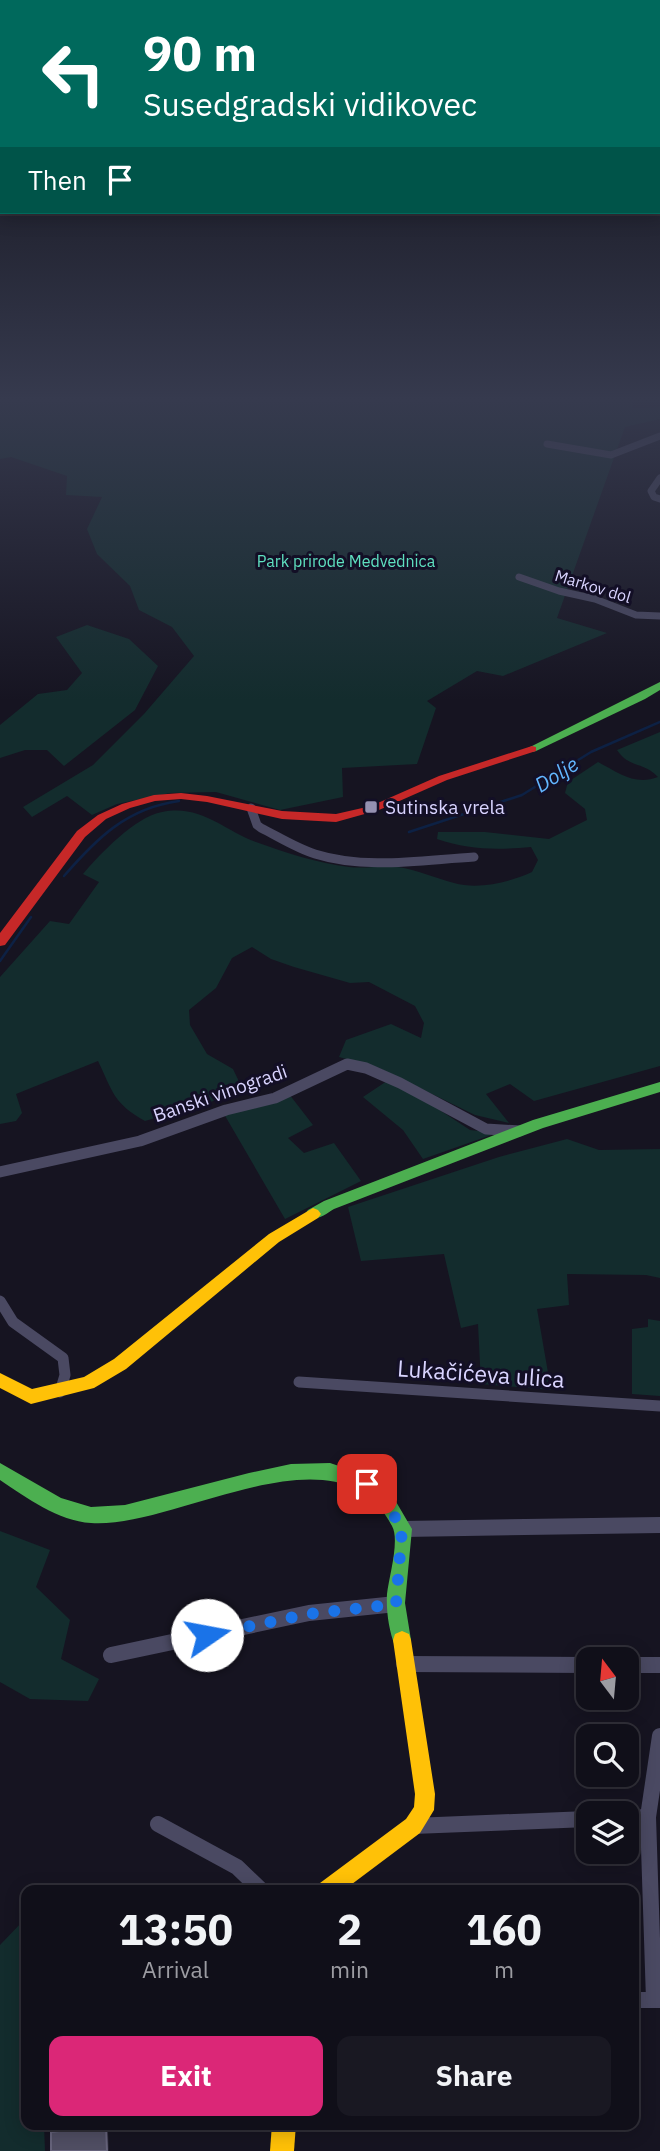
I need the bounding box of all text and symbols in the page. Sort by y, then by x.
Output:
text: 90 m [143,21,257,84]
icon: left [28,28,119,119]
text: Susedgradski vidikovec [143,83,477,125]
icon: arrive [101,161,139,199]
text: Then [28,163,87,197]
park label: Park prirode Medvednica [257,551,436,571]
street label: Markov dol [552,565,634,607]
water label: Dolje [529,750,583,798]
place label: Sutinska vrela [385,795,505,819]
marker: Sutinska vrela [363,799,379,815]
street label: Banski vinogradi [150,1059,290,1127]
street label: Lukačićeva ulica [396,1352,566,1394]
pin [337,1454,397,1514]
icon: arrive [348,1465,386,1503]
position arrow [170,1598,244,1672]
north arrow [576,1647,639,1710]
map controls [576,1647,639,1864]
button: search [576,1724,639,1787]
button: layers [576,1801,639,1864]
text: 13:50 [118,1902,233,1957]
text: 2 [337,1902,362,1957]
text: 160 [466,1902,542,1957]
text: Arrival [142,1954,209,1984]
text: min [330,1954,369,1984]
text: m [494,1954,514,1984]
button: Exit [49,2036,323,2116]
button: Share [337,2036,611,2116]

